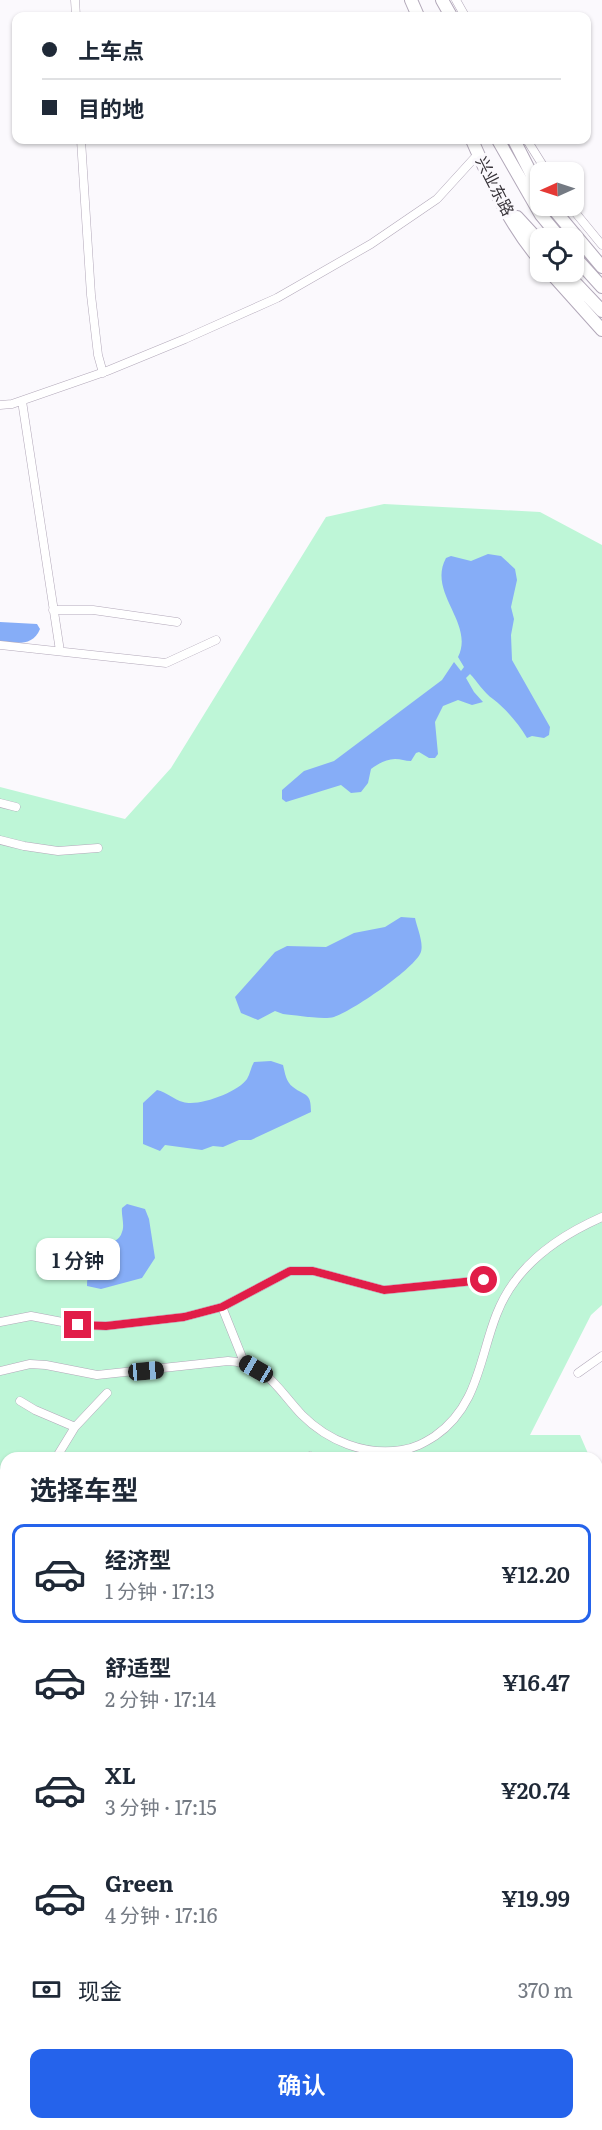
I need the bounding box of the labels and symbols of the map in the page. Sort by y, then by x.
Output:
street label: 兴业东路 [471,152,521,220]
north arrow [530,162,584,216]
callout: 1 分钟 [36,1238,120,1280]
route start [470,1266,497,1293]
route end [64,1311,91,1338]
car [236,1352,276,1386]
car [127,1360,165,1382]

